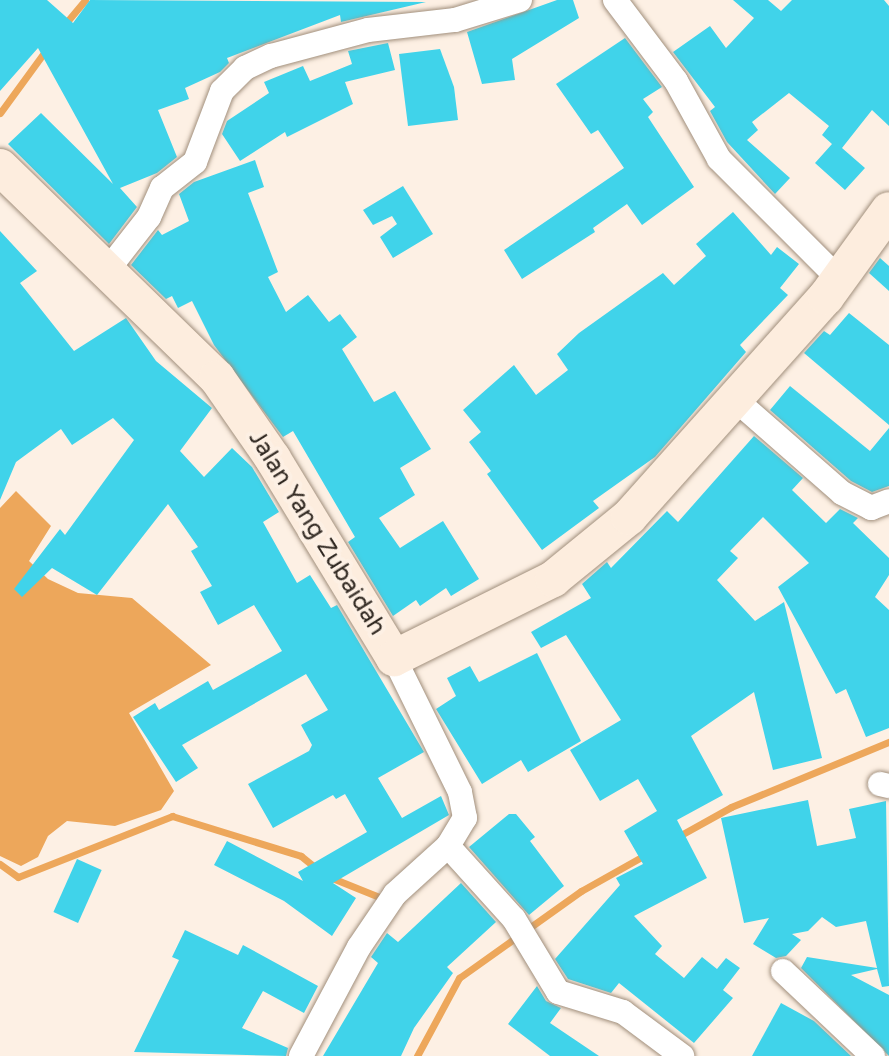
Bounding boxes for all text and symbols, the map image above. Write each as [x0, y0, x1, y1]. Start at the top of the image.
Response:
street label: Jalan Yang Zubaidah [242, 425, 392, 641]

